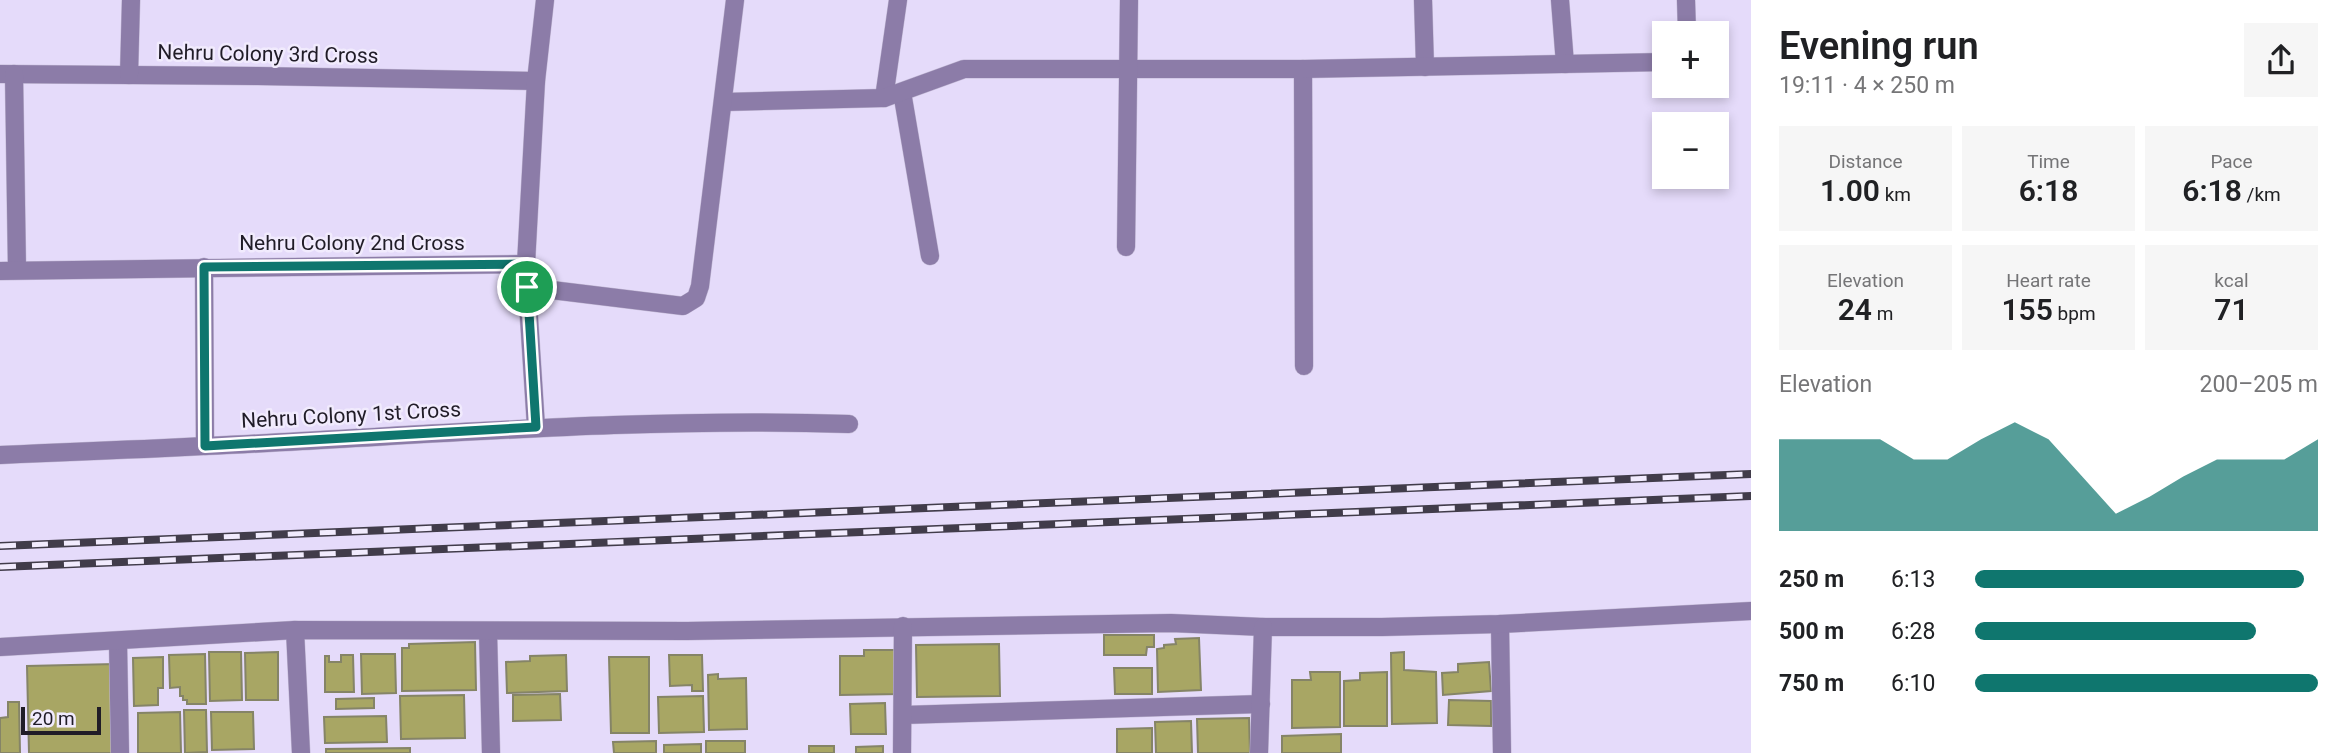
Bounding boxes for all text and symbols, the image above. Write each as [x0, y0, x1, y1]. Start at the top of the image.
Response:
map controls [1652, 21, 1729, 189]
button: + [1652, 21, 1729, 98]
button: share [2244, 23, 2318, 97]
text: Evening run [1779, 24, 1979, 68]
street label: Nehru Colony 3rd Cross [157, 40, 379, 68]
text: 19:11 · 4 × 250 m [1779, 72, 1955, 99]
button: − [1652, 112, 1729, 189]
text: Distance [1829, 150, 1902, 173]
text: Time [2027, 150, 2070, 173]
text: Pace [2210, 150, 2253, 173]
text: 1.00 [1820, 173, 1880, 208]
text: 6:18 [2019, 173, 2078, 208]
text: 6:18 [2182, 173, 2242, 208]
text: km [1880, 183, 1911, 206]
text: /km [2242, 183, 2281, 206]
street label: Nehru Colony 2nd Cross [239, 231, 465, 255]
pin [497, 257, 557, 317]
icon: arrive [508, 268, 546, 306]
text: Elevation [1827, 269, 1904, 292]
text: Heart rate [2006, 269, 2091, 292]
text: kcal [2214, 269, 2249, 292]
text: 24 [1838, 292, 1872, 327]
text: 155 [2001, 292, 2053, 327]
text: 71 [2214, 292, 2249, 327]
text: m [1872, 302, 1893, 325]
text: bpm [2053, 302, 2096, 325]
text: Elevation [1779, 371, 1872, 398]
text: 200–205 m [2199, 371, 2318, 398]
street label: Nehru Colony 1st Cross [241, 397, 461, 433]
text: 250 m [1779, 566, 1844, 593]
text: 6:13 [1891, 566, 1935, 593]
text: 500 m [1779, 618, 1844, 645]
text: 6:28 [1891, 618, 1935, 645]
text: 750 m [1779, 670, 1844, 697]
text: 6:10 [1891, 670, 1935, 697]
scale bar [21, 704, 102, 736]
text: 20 m [32, 707, 75, 730]

